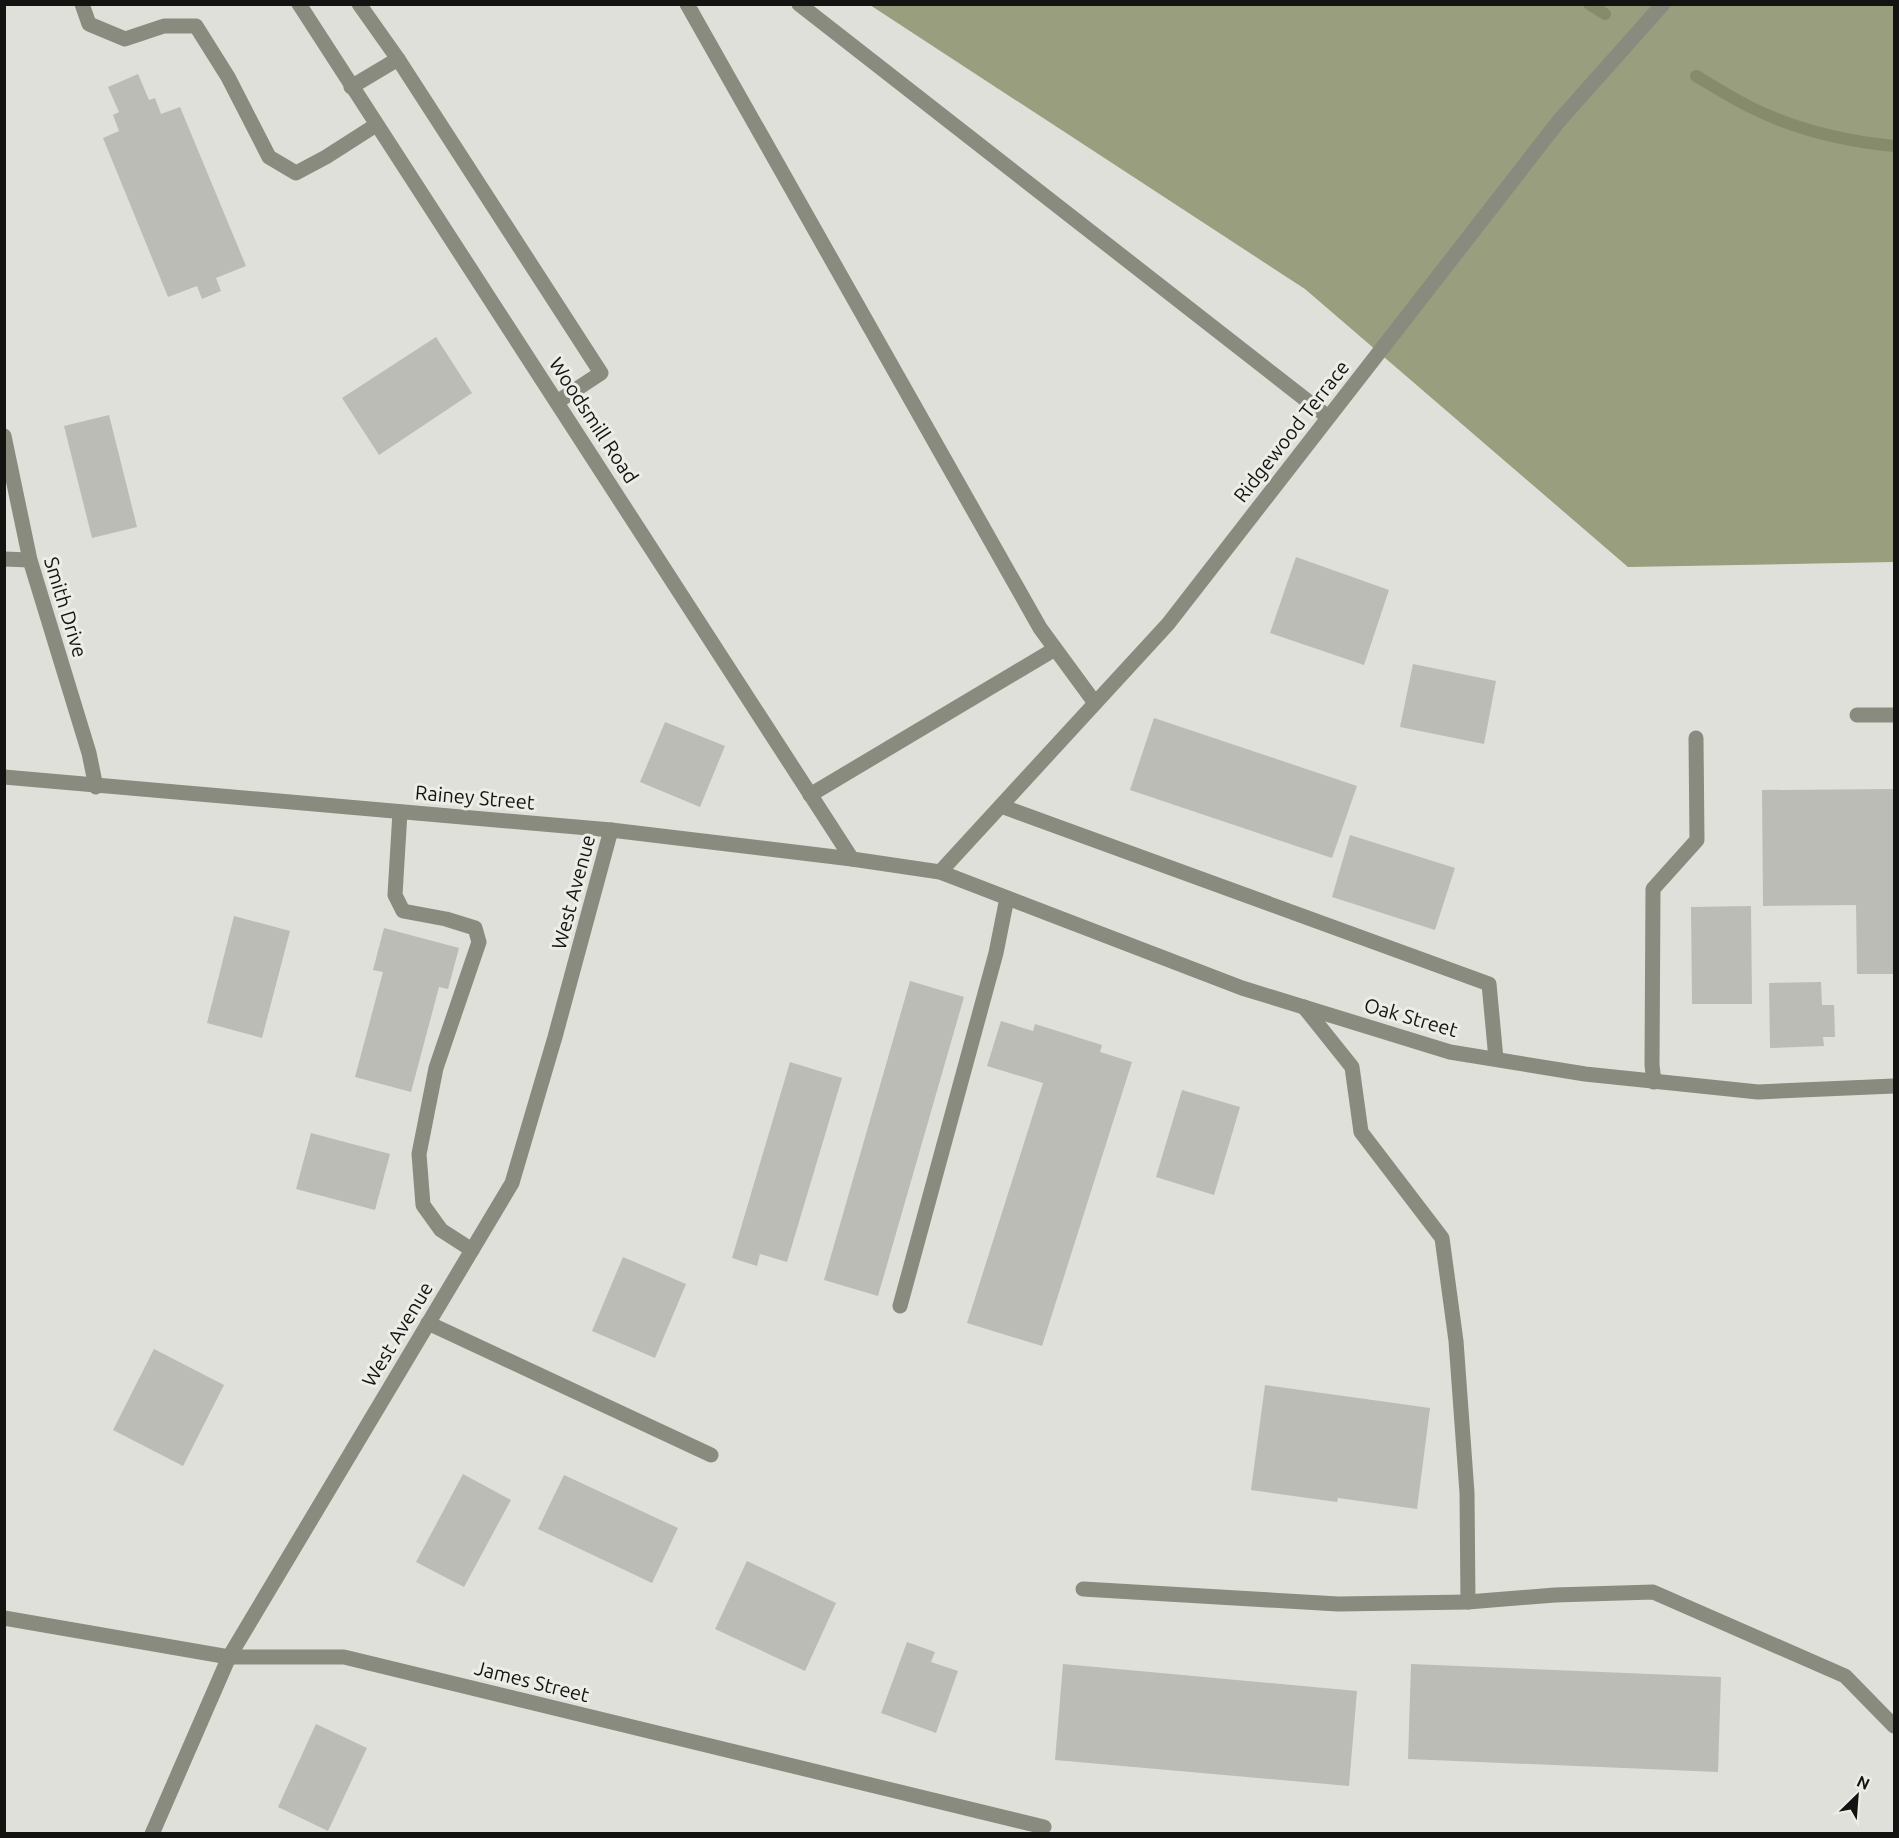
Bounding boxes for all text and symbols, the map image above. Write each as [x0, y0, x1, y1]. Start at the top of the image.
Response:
street label: Woodsmill Road [545, 353, 643, 487]
street label: Ridgewood Terrace [1228, 355, 1354, 507]
street label: Smith Drive [40, 554, 92, 660]
street label: Rainey Street [414, 780, 536, 814]
street label: West Avenue [547, 832, 599, 952]
street label: Oak Street [1362, 993, 1461, 1041]
street label: West Avenue [357, 1278, 437, 1390]
street label: James Street [472, 1656, 592, 1706]
north arrow [1827, 1766, 1887, 1826]
text: N [1854, 1772, 1873, 1793]

